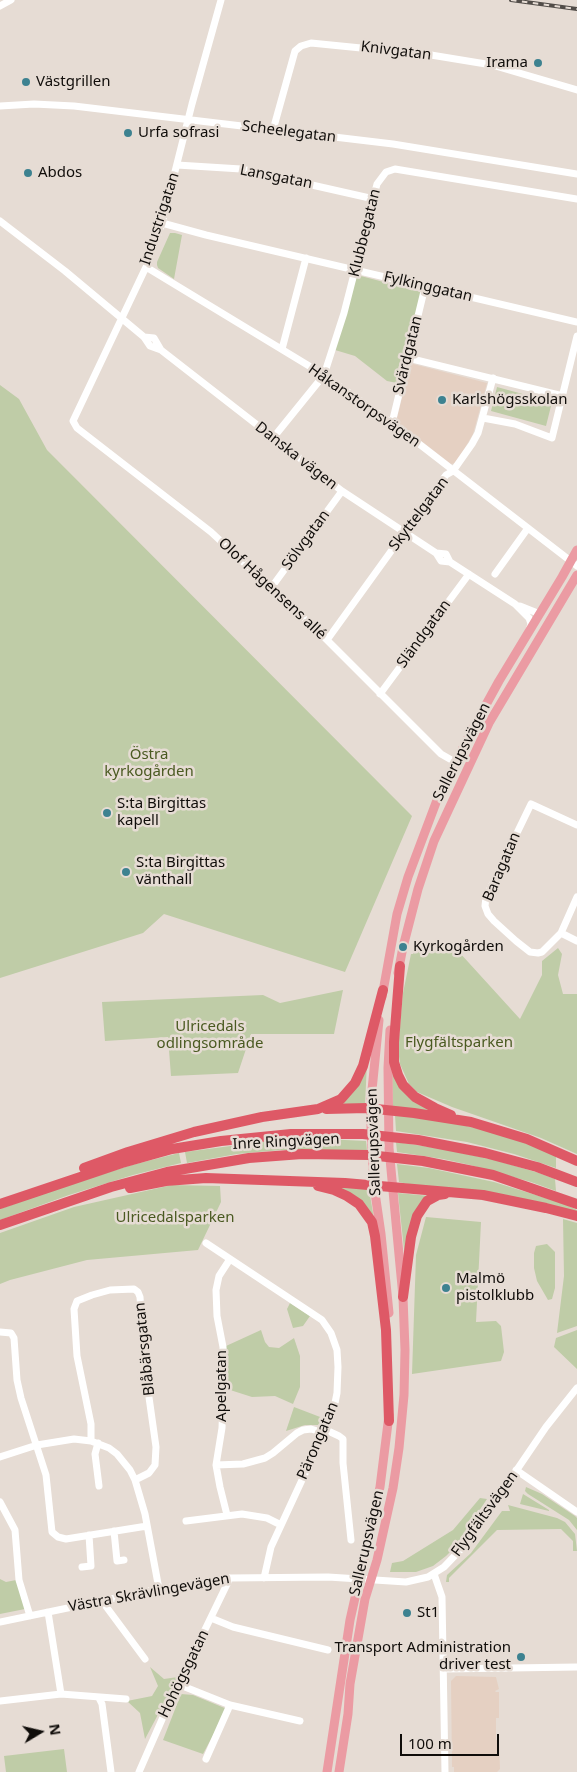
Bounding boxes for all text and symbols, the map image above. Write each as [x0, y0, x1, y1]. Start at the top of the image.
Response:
street label: Knivgatan [360, 38, 432, 64]
place label: Irama [486, 54, 528, 72]
marker: Irama [532, 57, 544, 69]
place label: Västgrillen [36, 73, 110, 91]
marker: Västgrillen [20, 76, 32, 88]
street label: Scheelegatan [241, 117, 337, 147]
place label: Urfa sofrasi [138, 124, 219, 142]
marker: Urfa sofrasi [122, 127, 134, 139]
street label: Lansgatan [238, 161, 314, 193]
place label: Abdos [38, 164, 82, 182]
marker: Abdos [22, 167, 34, 179]
street label: Industrigatan [137, 170, 183, 268]
street label: Klubbegatan [345, 187, 385, 279]
street label: Fylkinggatan [382, 268, 474, 306]
street label: Svärdgatan [390, 314, 426, 396]
street label: Håkanstorpsvägen [305, 361, 423, 451]
place label: Karlshögsskolan [452, 391, 568, 409]
marker: Karlshögsskolan [436, 394, 448, 406]
street label: Danska vägen [251, 418, 341, 494]
street label: Skyttelgatan [385, 474, 453, 554]
street label: Sölvgatan [278, 507, 334, 573]
street label: Olof Hågensens allé [214, 534, 330, 644]
street label: Sländgatan [393, 596, 455, 672]
street label: Sallerupsvägen [430, 700, 494, 804]
park label: Östra kyrkogården [104, 746, 194, 781]
place label: S:ta Birgittas kapell [117, 795, 206, 830]
marker: S:ta Birgittas kapell [101, 807, 113, 819]
street label: Baragatan [479, 830, 525, 904]
place label: S:ta Birgittas vänthall [136, 854, 225, 889]
marker: S:ta Birgittas vänthall [120, 866, 132, 878]
place label: Kyrkogården [413, 938, 504, 956]
marker: Kyrkogården [397, 941, 409, 953]
park label: Ulricedals odlingsområde [157, 1018, 263, 1053]
park label: Flygfältsparken [405, 1034, 513, 1052]
street label: Sallerupsvägen [363, 1088, 385, 1196]
street label: Inre Ringvägen [232, 1130, 340, 1154]
park label: Ulricedalsparken [116, 1209, 234, 1227]
place label: Malmö pistolklubb [456, 1270, 534, 1305]
marker: Malmö pistolklubb [440, 1282, 452, 1294]
street label: Blåbärsgatan [131, 1301, 159, 1397]
street label: Apelgatan [213, 1350, 231, 1422]
street label: Pärongatan [294, 1400, 342, 1482]
street label: Flygfältsvägen [448, 1468, 522, 1560]
street label: Sallerupsvägen [346, 1488, 388, 1598]
street label: Västra Skrävlingevägen [67, 1570, 231, 1616]
place label: St1 [417, 1604, 439, 1622]
marker: St1 [401, 1607, 413, 1619]
street label: Hohögsgatan [155, 1627, 213, 1721]
place label: Transport Administration driver test [334, 1639, 511, 1674]
marker: Transport Administration driver test [515, 1651, 527, 1663]
north arrow [15, 1707, 65, 1757]
text: N [45, 1722, 66, 1737]
scale bar [402, 1724, 501, 1756]
text: 100 m [408, 1733, 452, 1753]

